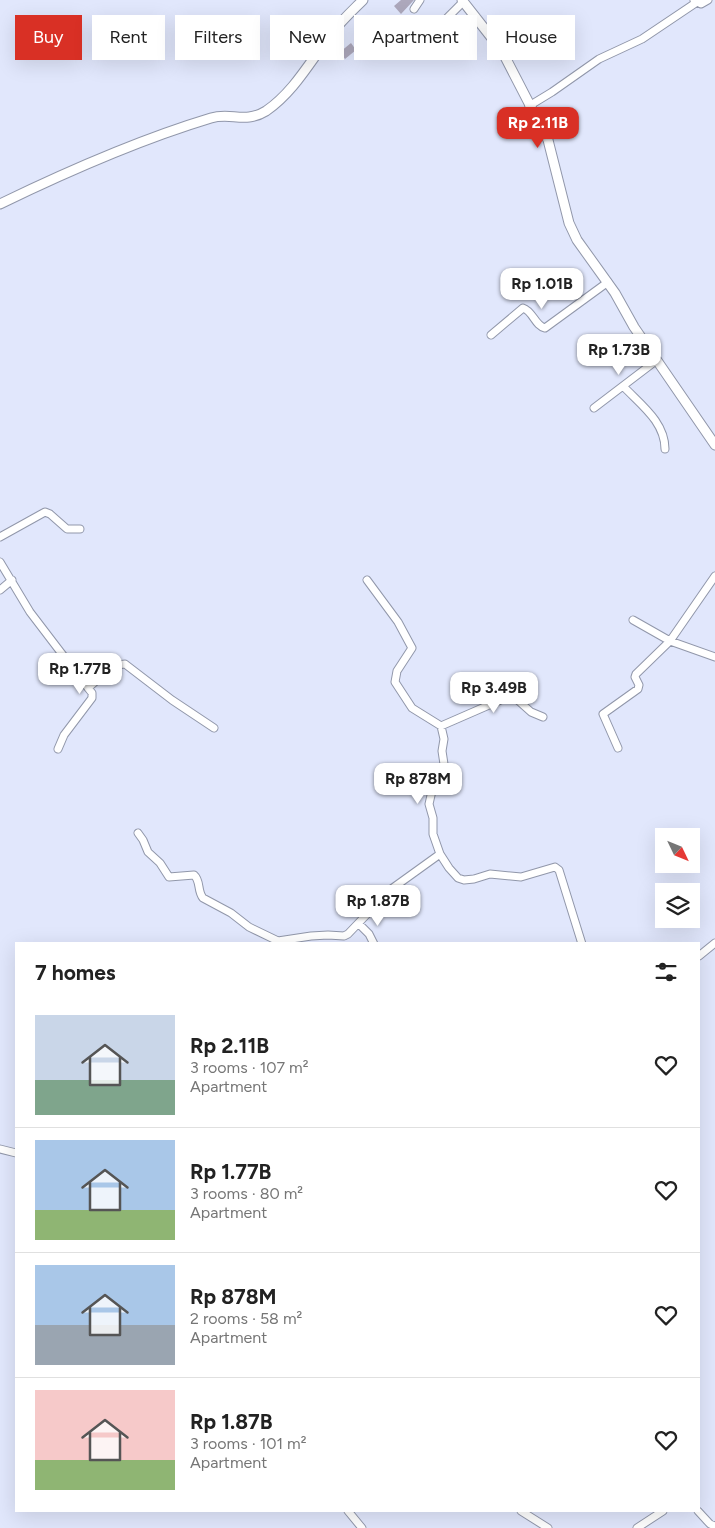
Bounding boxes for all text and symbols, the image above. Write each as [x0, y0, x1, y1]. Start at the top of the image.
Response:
chip: Buy [15, 15, 82, 60]
chip: Rent [92, 15, 165, 60]
chip: Filters [175, 15, 260, 60]
chip: New [270, 15, 344, 60]
chip: Apartment [354, 15, 477, 60]
chip: House [487, 15, 575, 60]
pin: Rp 2.11B [486, 106, 590, 149]
text: Rp 2.11B [508, 113, 568, 132]
pin: Rp 1.01B [490, 268, 594, 310]
text: Rp 1.01B [511, 274, 573, 293]
pin: Rp 1.73B [567, 334, 671, 376]
text: Rp 1.73B [588, 340, 650, 359]
pin: Rp 1.77B [28, 652, 132, 695]
text: Rp 1.77B [49, 659, 111, 678]
pin: Rp 3.49B [442, 672, 546, 714]
text: Rp 3.49B [461, 678, 527, 697]
pin: Rp 878M [372, 762, 464, 805]
text: Rp 878M [385, 769, 451, 788]
north arrow [655, 828, 700, 872]
map controls [655, 828, 700, 928]
button: layers [655, 883, 700, 928]
pin: Rp 1.87B [326, 884, 430, 927]
text: Rp 1.87B [347, 891, 409, 910]
icon: filters [652, 958, 680, 986]
text: 7 homes [35, 960, 116, 985]
text: Rp 2.11B [190, 1033, 269, 1058]
icon: home [75, 1035, 135, 1095]
icon: heart [652, 1051, 680, 1079]
text: 3 rooms · 107 m² [190, 1058, 308, 1077]
text: Apartment [190, 1077, 267, 1096]
text: Rp 1.77B [190, 1159, 271, 1184]
icon: home [75, 1160, 135, 1220]
icon: heart [652, 1176, 680, 1204]
text: 3 rooms · 80 m² [190, 1184, 303, 1203]
text: Apartment [190, 1203, 267, 1222]
text: Rp 878M [190, 1284, 277, 1309]
icon: home [75, 1285, 135, 1345]
icon: heart [652, 1301, 680, 1329]
text: 2 rooms · 58 m² [190, 1309, 302, 1328]
text: Apartment [190, 1328, 267, 1347]
text: Rp 1.87B [190, 1409, 273, 1434]
icon: home [75, 1410, 135, 1470]
icon: heart [652, 1426, 680, 1454]
text: 3 rooms · 101 m² [190, 1434, 306, 1453]
text: Apartment [190, 1453, 267, 1472]

